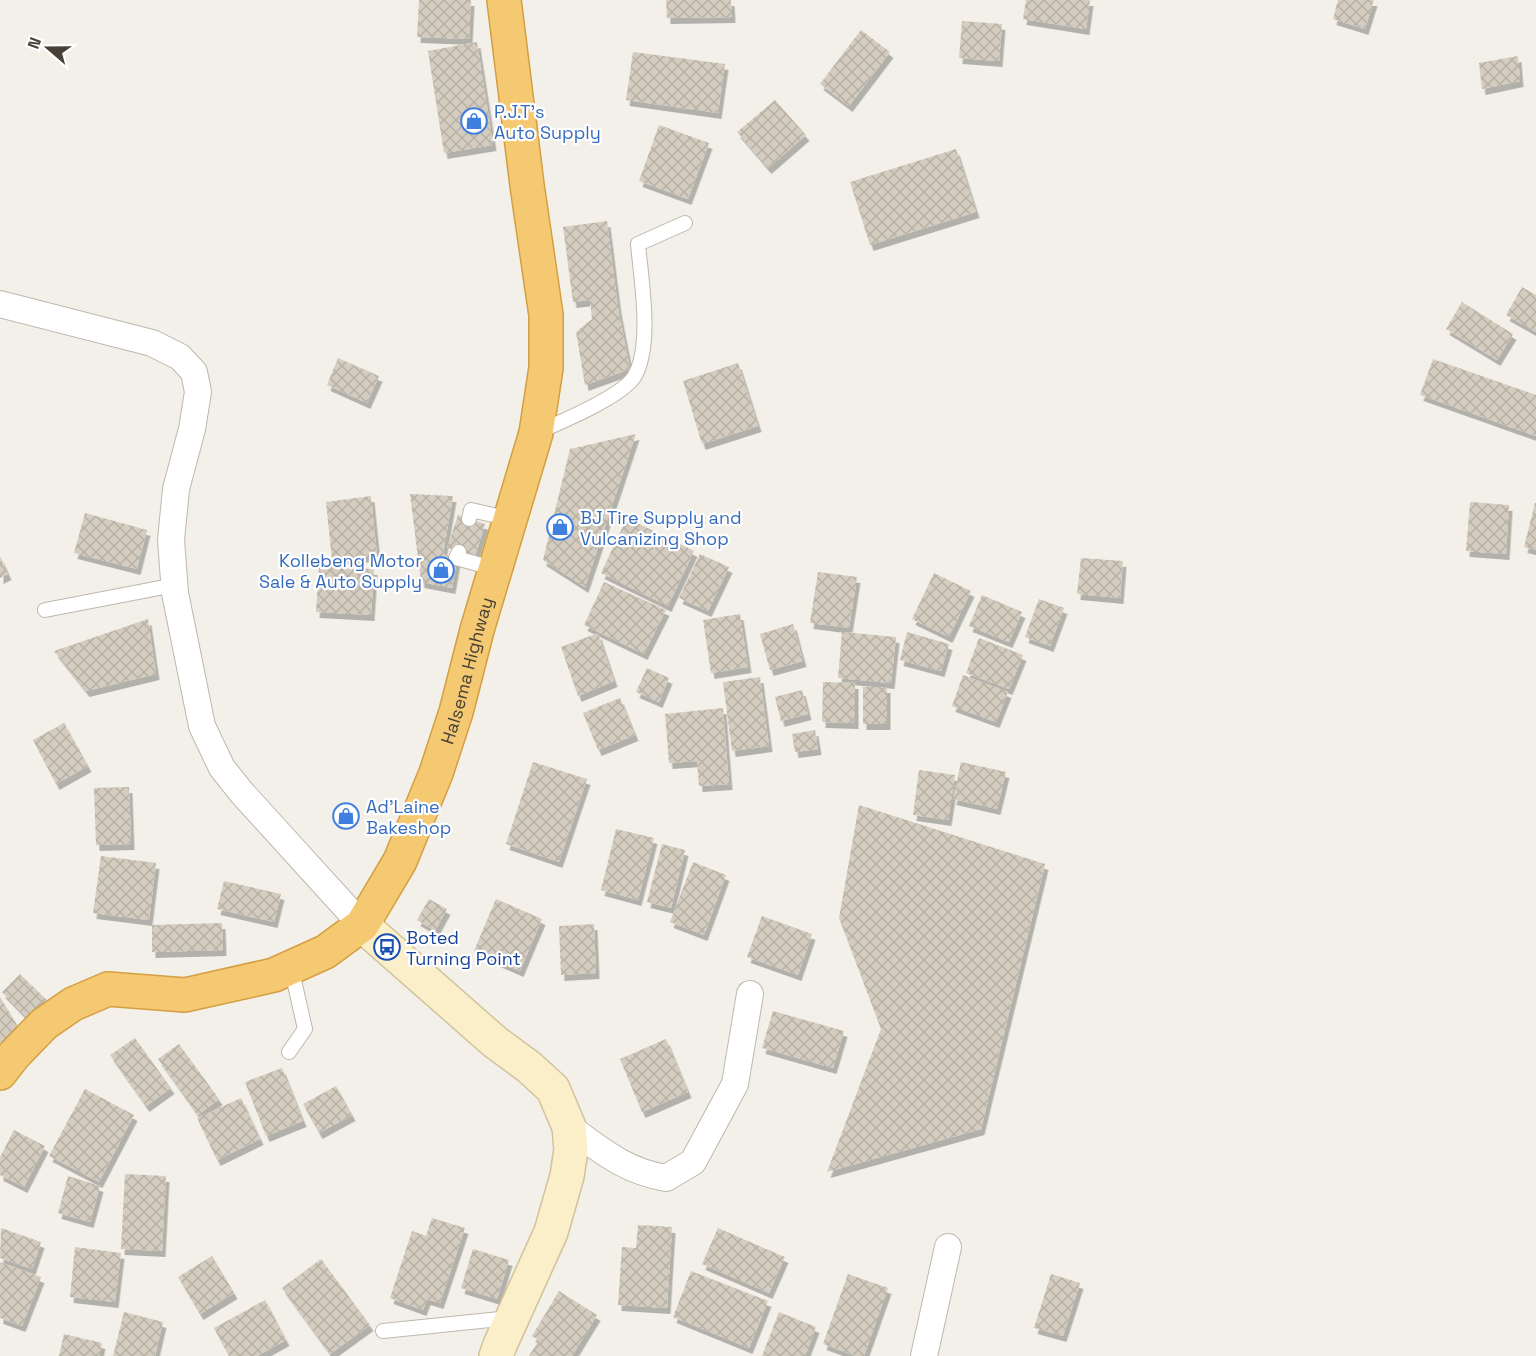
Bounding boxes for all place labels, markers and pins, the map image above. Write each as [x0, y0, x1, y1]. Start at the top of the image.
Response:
place label: P.J.T's Auto Supply [494, 100, 601, 144]
shop icon: P.J.T's Auto Supply [459, 106, 489, 136]
place label: BJ Tire Supply and Vulcanizing Shop [580, 506, 742, 550]
shop icon: BJ Tire Supply and Vulcanizing Shop [545, 512, 575, 542]
place label: Kollebeng Motor Sale & Auto Supply [259, 549, 422, 593]
shop icon: Kollebeng Motor Sale & Auto Supply [426, 555, 456, 585]
place label: Ad'Laine Bakeshop [366, 795, 451, 839]
shop icon: Ad'Laine Bakeshop [331, 801, 361, 831]
place label: Boted Turning Point [406, 926, 521, 970]
bus stop icon: Boted Turning Point [372, 932, 402, 962]

